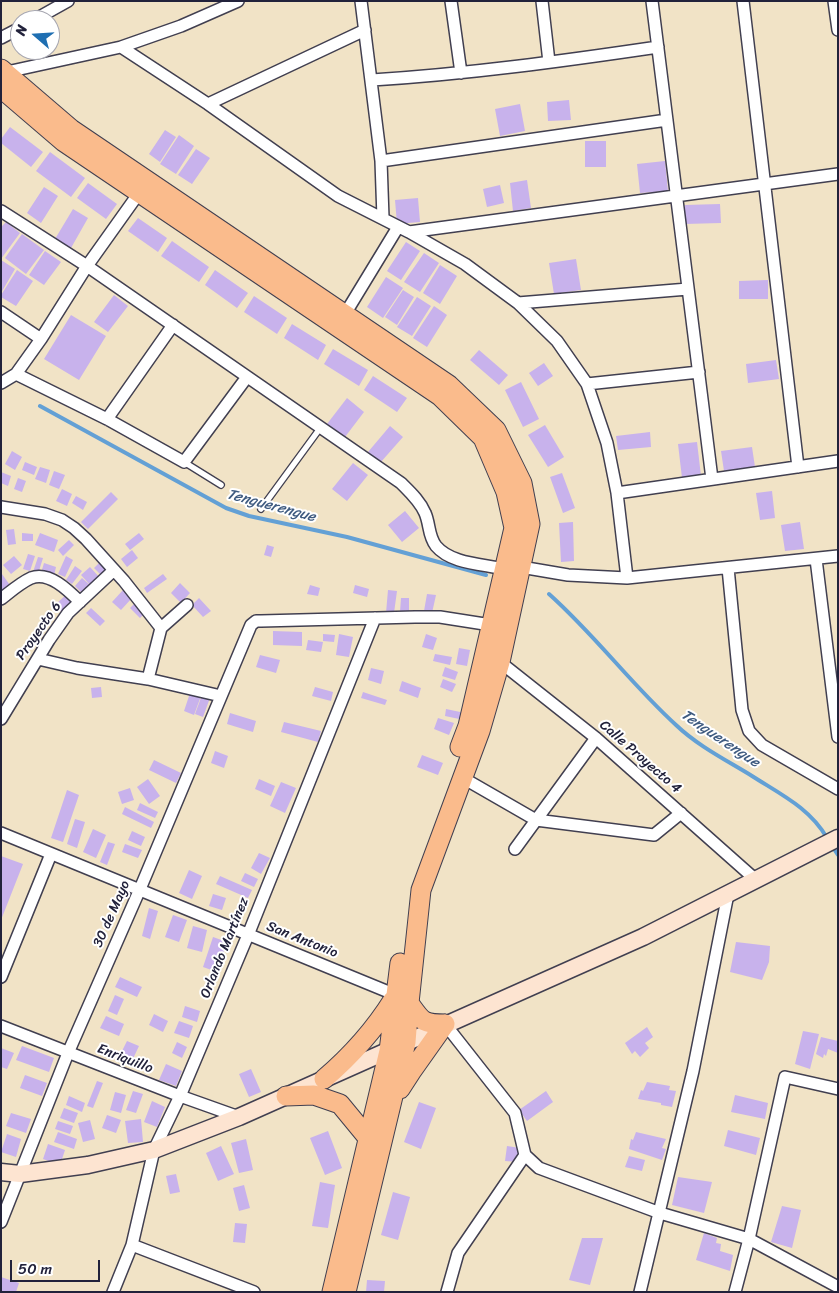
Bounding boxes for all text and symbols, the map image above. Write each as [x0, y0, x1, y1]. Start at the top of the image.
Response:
north arrow [10, 10, 60, 60]
text: N [8, 22, 35, 39]
water label: Tenguerengue [225, 486, 317, 526]
street label: Proyecto 6 [13, 599, 65, 663]
water label: Tenguerengue [677, 706, 763, 772]
street label: Calle Proyecto 4 [596, 717, 684, 797]
street label: 30 de Mayo [90, 878, 134, 950]
street label: Orlando Martínez [197, 895, 253, 1001]
street label: San Antonio [264, 918, 340, 962]
street label: Enriquillo [95, 1041, 155, 1077]
scale bar [12, 1250, 102, 1282]
text: 50 m [18, 1256, 52, 1282]

